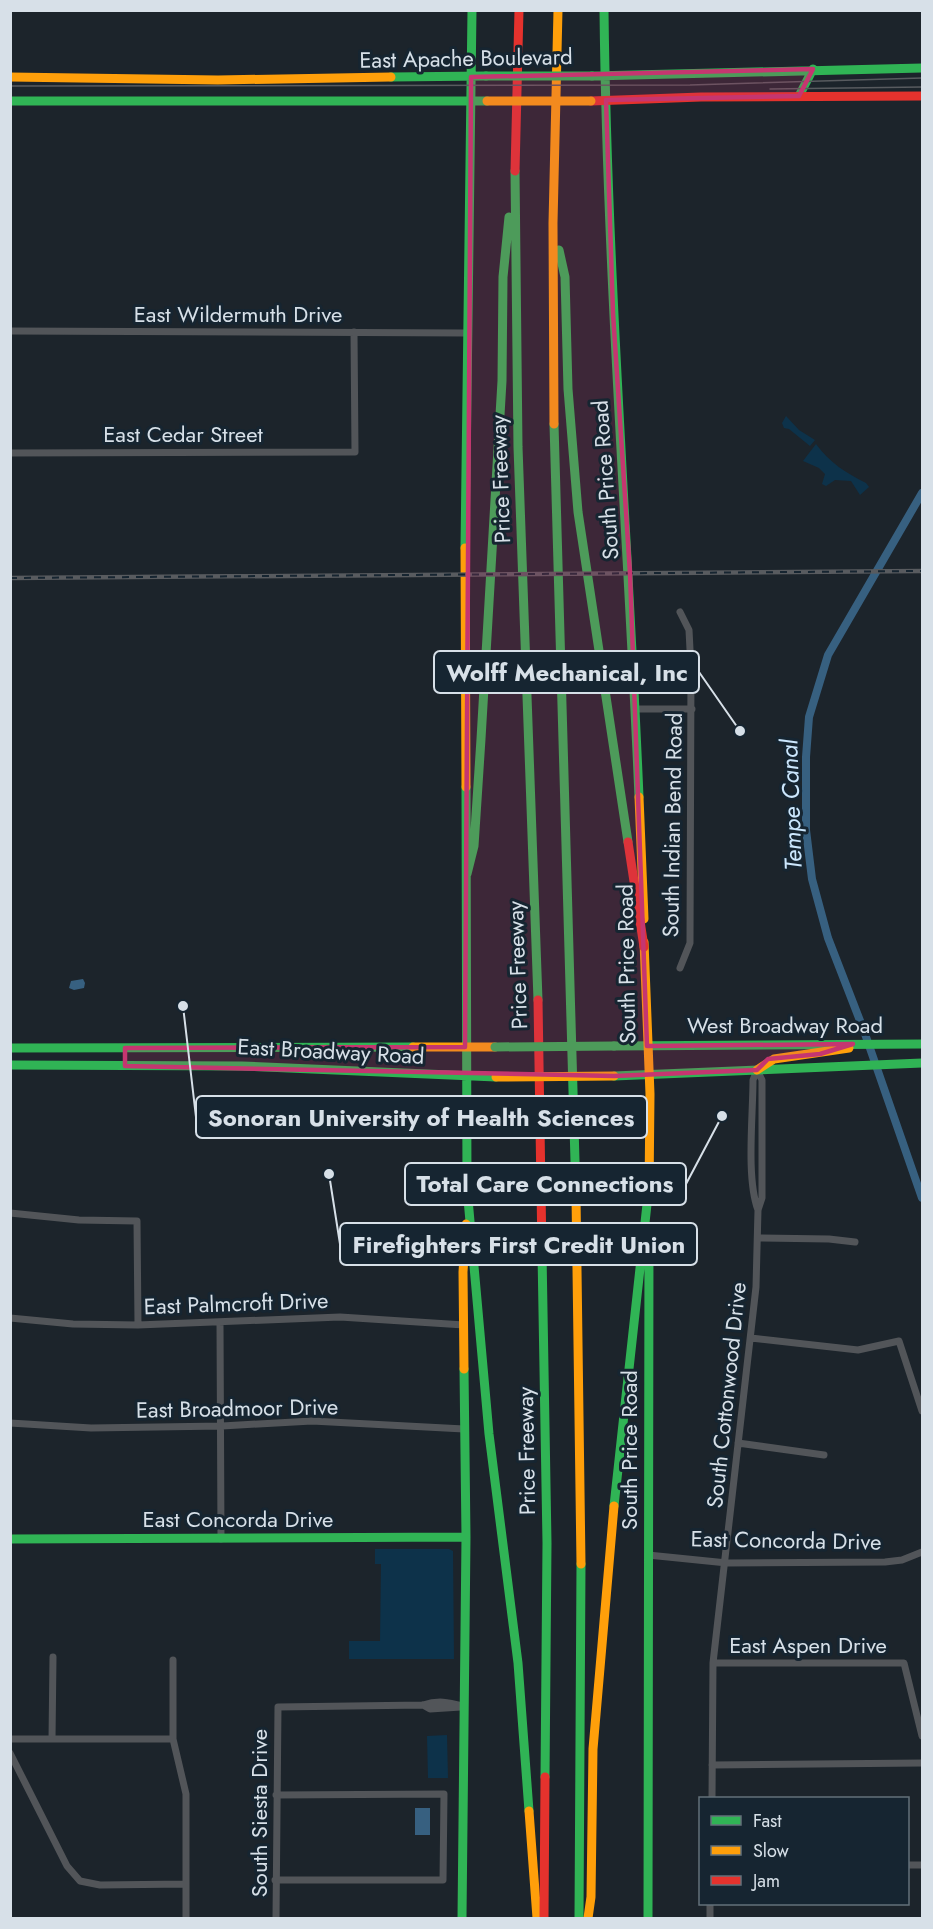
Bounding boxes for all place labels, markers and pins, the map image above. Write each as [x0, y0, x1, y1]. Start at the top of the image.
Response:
callout: Wolff Mechanical, Inc [434, 651, 699, 693]
callout: Sonoran University of Health Sciences [196, 1096, 647, 1138]
callout: Total Care Connections [405, 1163, 686, 1205]
callout: Firefighters First Credit Union [340, 1223, 697, 1265]

